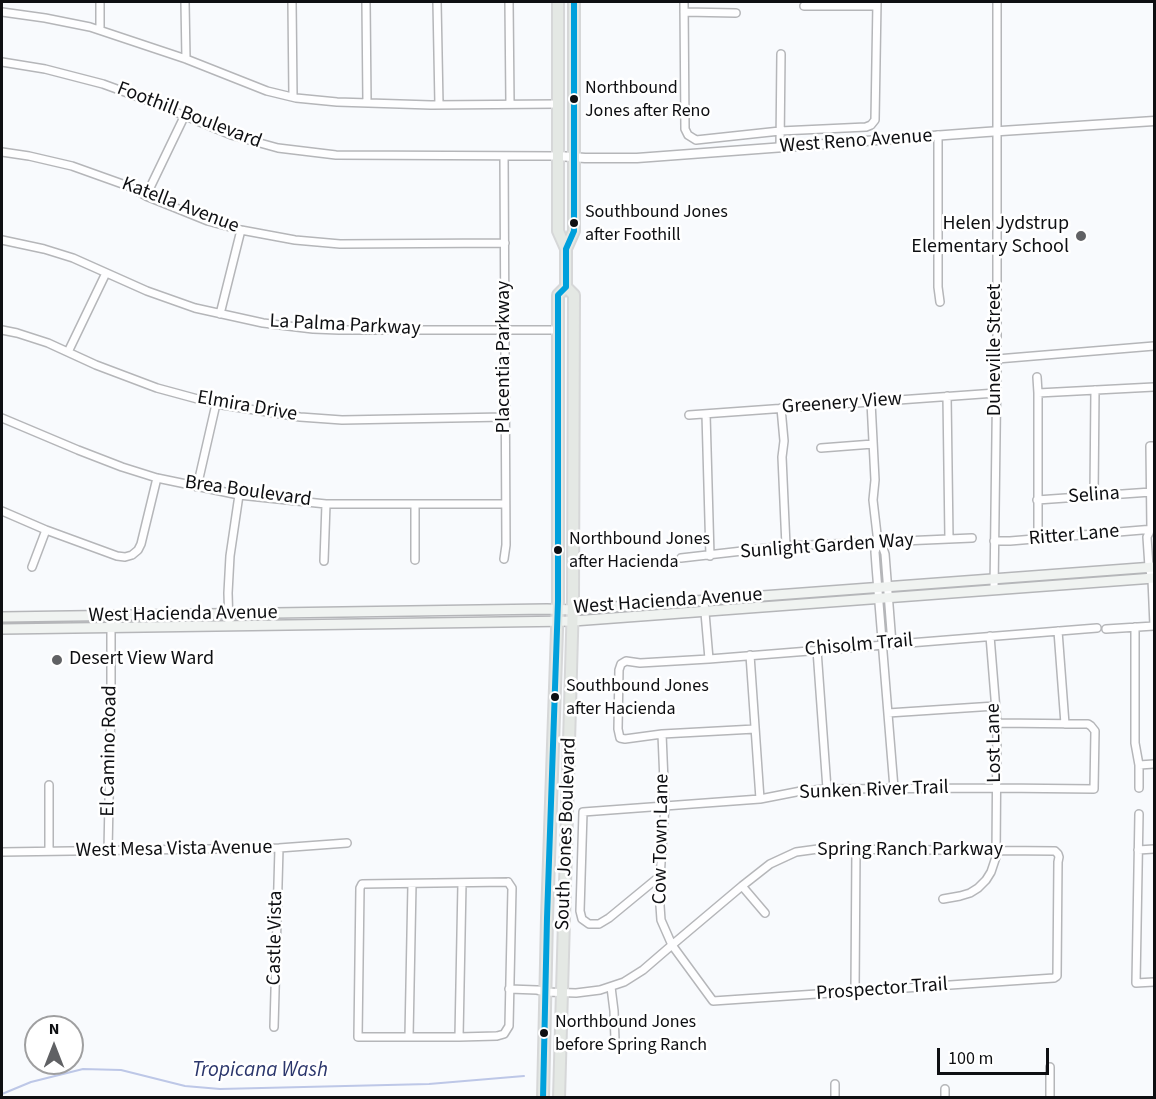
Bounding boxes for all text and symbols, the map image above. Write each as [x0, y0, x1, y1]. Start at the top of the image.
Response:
street label: Foothill Boulevard [113, 77, 265, 155]
place label: Northbound Jones after Reno [585, 78, 710, 121]
marker: Northbound Jones after Reno [568, 93, 580, 105]
street label: West Reno Avenue [779, 125, 933, 159]
street label: Katella Avenue [118, 173, 242, 239]
place label: Southbound Jones after Foothill [585, 202, 728, 244]
place label: Helen Jydstrup Elementary School [911, 213, 1069, 260]
marker: Southbound Jones after Foothill [568, 217, 580, 229]
marker: Helen Jydstrup Elementary School [1074, 229, 1088, 243]
street label: Placentia Parkway [493, 281, 517, 433]
street label: Duneville Street [984, 284, 1008, 416]
street label: La Palma Parkway [269, 310, 421, 342]
street label: Elmira Drive [195, 386, 299, 428]
street label: Greenery View [781, 388, 903, 420]
street label: Brea Boulevard [183, 471, 313, 513]
street label: Selina [1067, 482, 1121, 510]
street label: Ritter Lane [1028, 520, 1120, 552]
place label: Northbound Jones after Hacienda [569, 529, 710, 572]
street label: Sunlight Garden Way [739, 529, 915, 565]
marker: Northbound Jones after Hacienda [552, 544, 564, 556]
street label: West Hacienda Avenue [573, 583, 763, 621]
street label: West Hacienda Avenue [88, 601, 278, 629]
street label: Chisolm Trail [804, 629, 914, 663]
place label: Desert View Ward [69, 648, 214, 672]
marker: Desert View Ward [50, 653, 64, 667]
place label: Southbound Jones after Hacienda [566, 676, 709, 718]
street label: El Camino Road [97, 685, 123, 817]
marker: Southbound Jones after Hacienda [549, 691, 561, 703]
street label: Lost Lane [982, 703, 1008, 783]
street label: South Jones Boulevard [552, 737, 582, 931]
street label: Cow Town Lane [649, 773, 675, 905]
street label: Sunken River Trail [799, 776, 949, 806]
street label: West Mesa Vista Avenue [76, 836, 272, 864]
street label: Spring Ranch Parkway [817, 839, 1003, 863]
street label: Castle Vista [263, 890, 289, 986]
street label: Prospector Trail [815, 973, 949, 1007]
place label: Northbound Jones before Spring Ranch [555, 1012, 707, 1054]
north arrow [24, 1015, 84, 1075]
text: N [49, 1018, 59, 1040]
marker: Northbound Jones before Spring Ranch [538, 1027, 550, 1039]
scale bar [940, 1036, 1052, 1074]
text: 100 m [948, 1046, 993, 1071]
water label: Tropicana Wash [192, 1058, 328, 1084]

